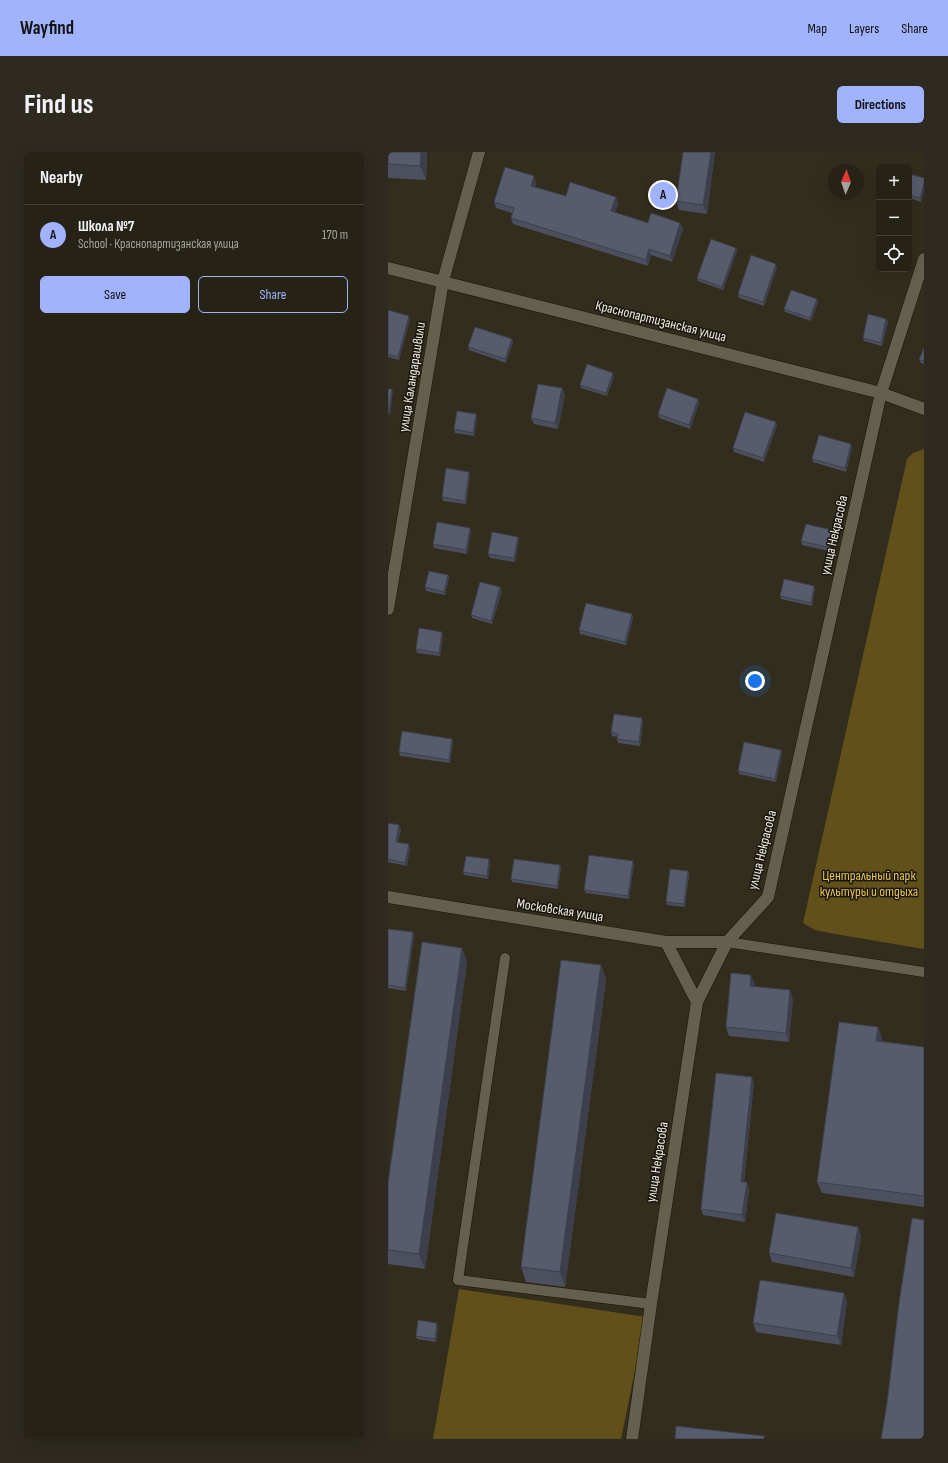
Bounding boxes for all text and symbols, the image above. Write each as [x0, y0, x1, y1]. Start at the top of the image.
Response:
text: Wayfind [20, 17, 74, 40]
text: Map [807, 20, 827, 37]
text: Layers [849, 20, 879, 37]
text: Share [901, 20, 928, 37]
button: Directions [837, 86, 924, 123]
text: Find us [24, 88, 93, 121]
north arrow [828, 164, 864, 200]
map controls [876, 164, 912, 272]
button: + [876, 164, 912, 200]
text: Nearby [40, 168, 83, 188]
pin: A [650, 180, 676, 210]
button: − [876, 200, 912, 236]
text: Школа №7 [78, 217, 134, 236]
text: A [50, 227, 56, 243]
text: 170 m [322, 227, 348, 243]
text: School · Краснопартизанская улица [78, 236, 239, 252]
button: locate [876, 236, 912, 272]
button: Save [40, 276, 190, 313]
button: Share [198, 276, 348, 313]
street label: Краснопартизанская улица [594, 297, 728, 345]
street label: улица Каландарашвили [395, 321, 429, 433]
street label: улица Некрасова [817, 493, 851, 577]
your location [745, 671, 765, 691]
street label: улица Некрасова [744, 808, 780, 892]
park label: Центральный парк культуры и отдыха [820, 867, 918, 900]
street label: Московская улица [515, 895, 605, 925]
street label: улица Некрасова [642, 1121, 672, 1203]

